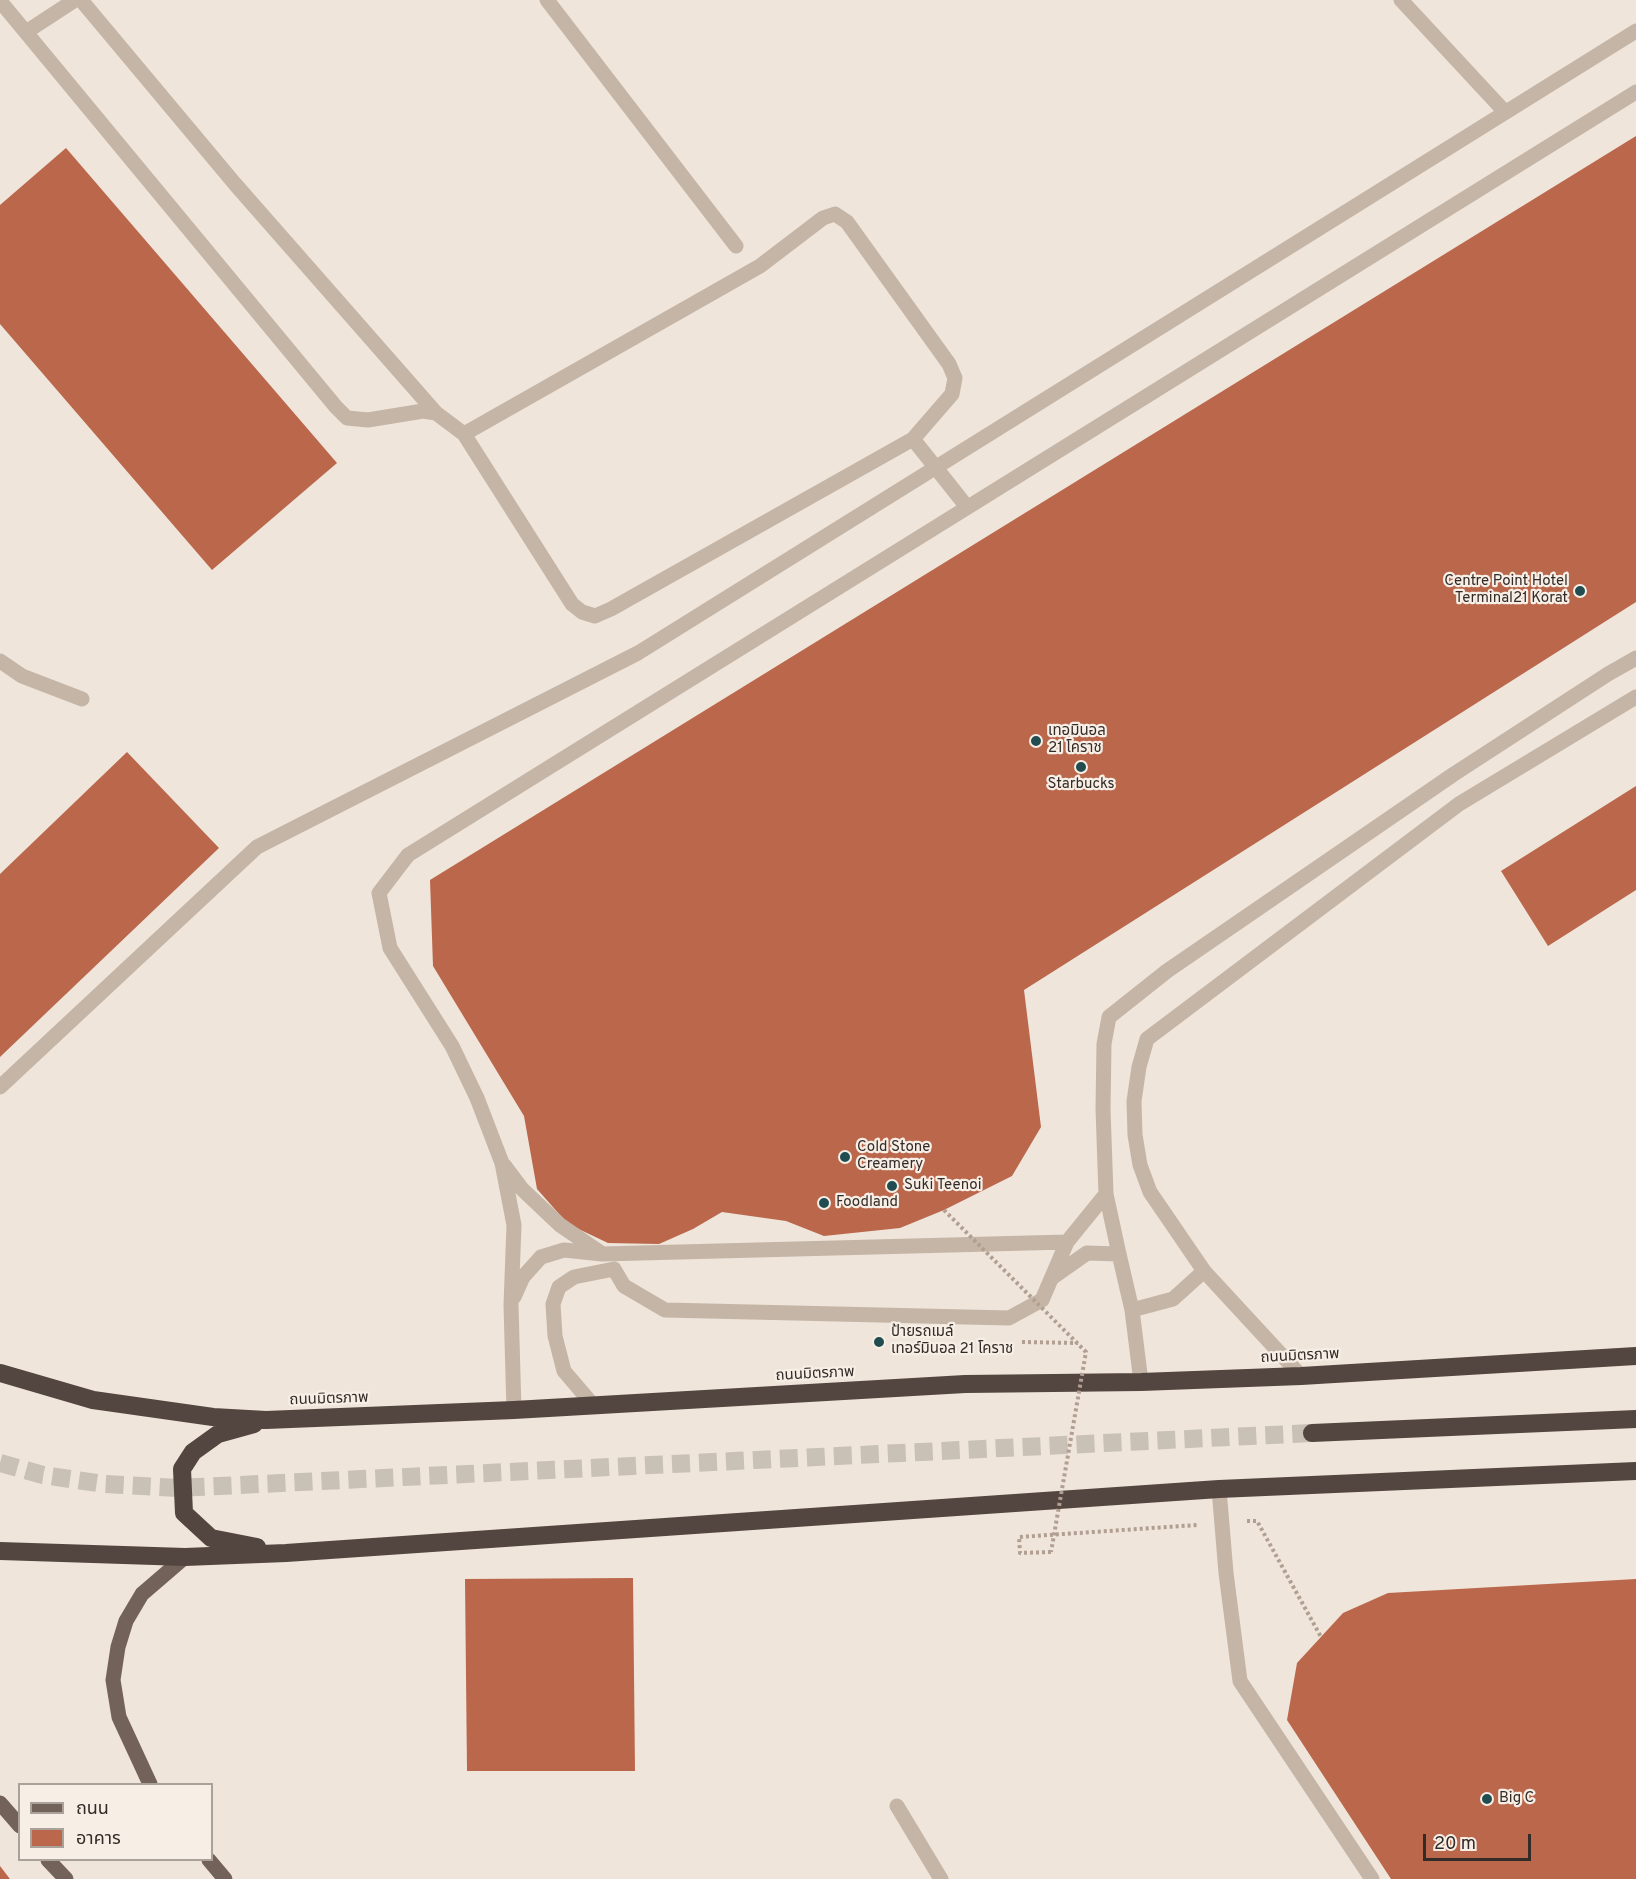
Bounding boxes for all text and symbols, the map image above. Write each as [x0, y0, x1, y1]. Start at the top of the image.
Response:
place label: Centre Point Hotel Terminal21 Korat [1444, 573, 1568, 608]
marker: Centre Point Hotel Terminal21 Korat [1573, 584, 1587, 598]
place label: เทอมินอล 21 โคราช [1048, 723, 1106, 758]
marker: เทอมินอล 21 โคราช [1029, 734, 1043, 748]
marker: Starbucks [1074, 760, 1088, 774]
place label: Starbucks [1047, 776, 1115, 794]
place label: Cold Stone Creamery [857, 1139, 930, 1174]
marker: Cold Stone Creamery [838, 1150, 852, 1164]
place label: Suki Teenoi [904, 1177, 982, 1195]
marker: Suki Teenoi [885, 1179, 899, 1193]
place label: Foodland [836, 1194, 898, 1212]
marker: Foodland [817, 1196, 831, 1210]
place label: ป้ายรถเมล์ เทอร์มินอล 21 โคราช [891, 1324, 1013, 1359]
marker: ป้ายรถเมล์ เทอร์มินอล 21 โคราช [872, 1335, 886, 1349]
street label: ถนนมิตรภาพ [1260, 1346, 1340, 1368]
street label: ถนนมิตรภาพ [775, 1364, 855, 1386]
street label: ถนนมิตรภาพ [289, 1390, 369, 1410]
legend [18, 1783, 213, 1861]
place label: Big C [1499, 1790, 1534, 1808]
marker: Big C [1480, 1792, 1494, 1806]
text: ถนน [76, 1798, 109, 1821]
scale bar [1426, 1822, 1534, 1860]
text: อาคาร [76, 1828, 121, 1851]
text: 20 m [1434, 1833, 1476, 1856]

